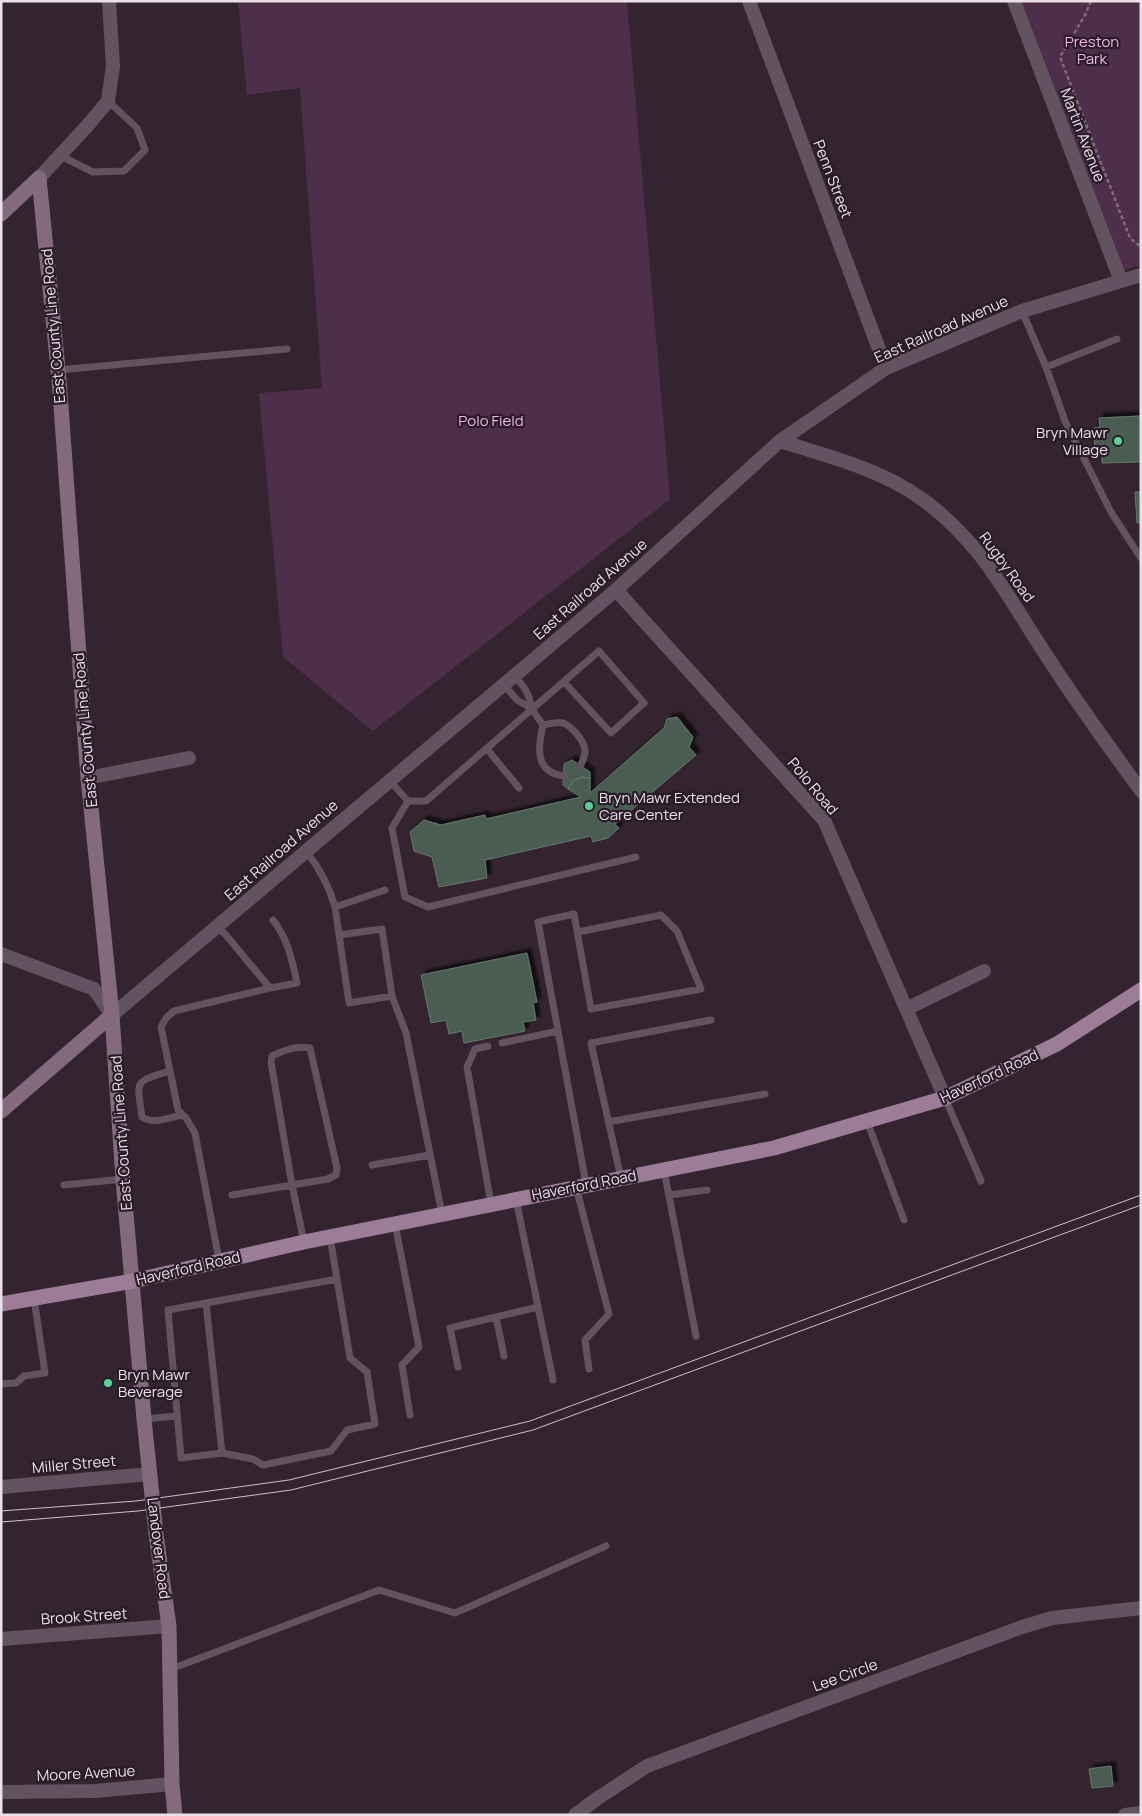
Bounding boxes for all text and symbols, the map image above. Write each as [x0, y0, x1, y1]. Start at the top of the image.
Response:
park label: Preston Park [1065, 31, 1119, 69]
street label: Martin Avenue [1055, 85, 1111, 185]
street label: Penn Street [808, 137, 858, 221]
street label: East County Line Road [36, 248, 70, 404]
street label: East Railroad Avenue [871, 290, 1011, 368]
park label: Polo Field [458, 410, 524, 431]
place label: Bryn Mawr Village [1036, 422, 1109, 460]
marker: Bryn Mawr Village [1112, 435, 1124, 447]
street label: Rugby Road [974, 528, 1040, 606]
street label: East Railroad Avenue [529, 534, 652, 644]
street label: East County Line Road [68, 652, 102, 808]
street label: Polo Road [783, 753, 843, 819]
place label: Bryn Mawr Extended Care Center [599, 787, 740, 825]
street label: East Railroad Avenue [220, 795, 343, 905]
marker: Bryn Mawr Extended Care Center [583, 800, 595, 812]
street label: Haverford Road [936, 1044, 1042, 1108]
street label: East County Line Road [105, 1055, 137, 1211]
street label: Haverford Road [530, 1165, 638, 1205]
street label: Haverford Road [134, 1246, 242, 1290]
place label: Bryn Mawr Beverage [118, 1364, 190, 1402]
marker: Bryn Mawr Beverage [102, 1377, 114, 1389]
street label: Miller Street [31, 1450, 117, 1478]
street label: Landover Road [142, 1496, 176, 1600]
street label: Brook Street [40, 1603, 128, 1629]
street label: Lee Circle [809, 1653, 881, 1697]
street label: Moore Avenue [36, 1760, 136, 1786]

